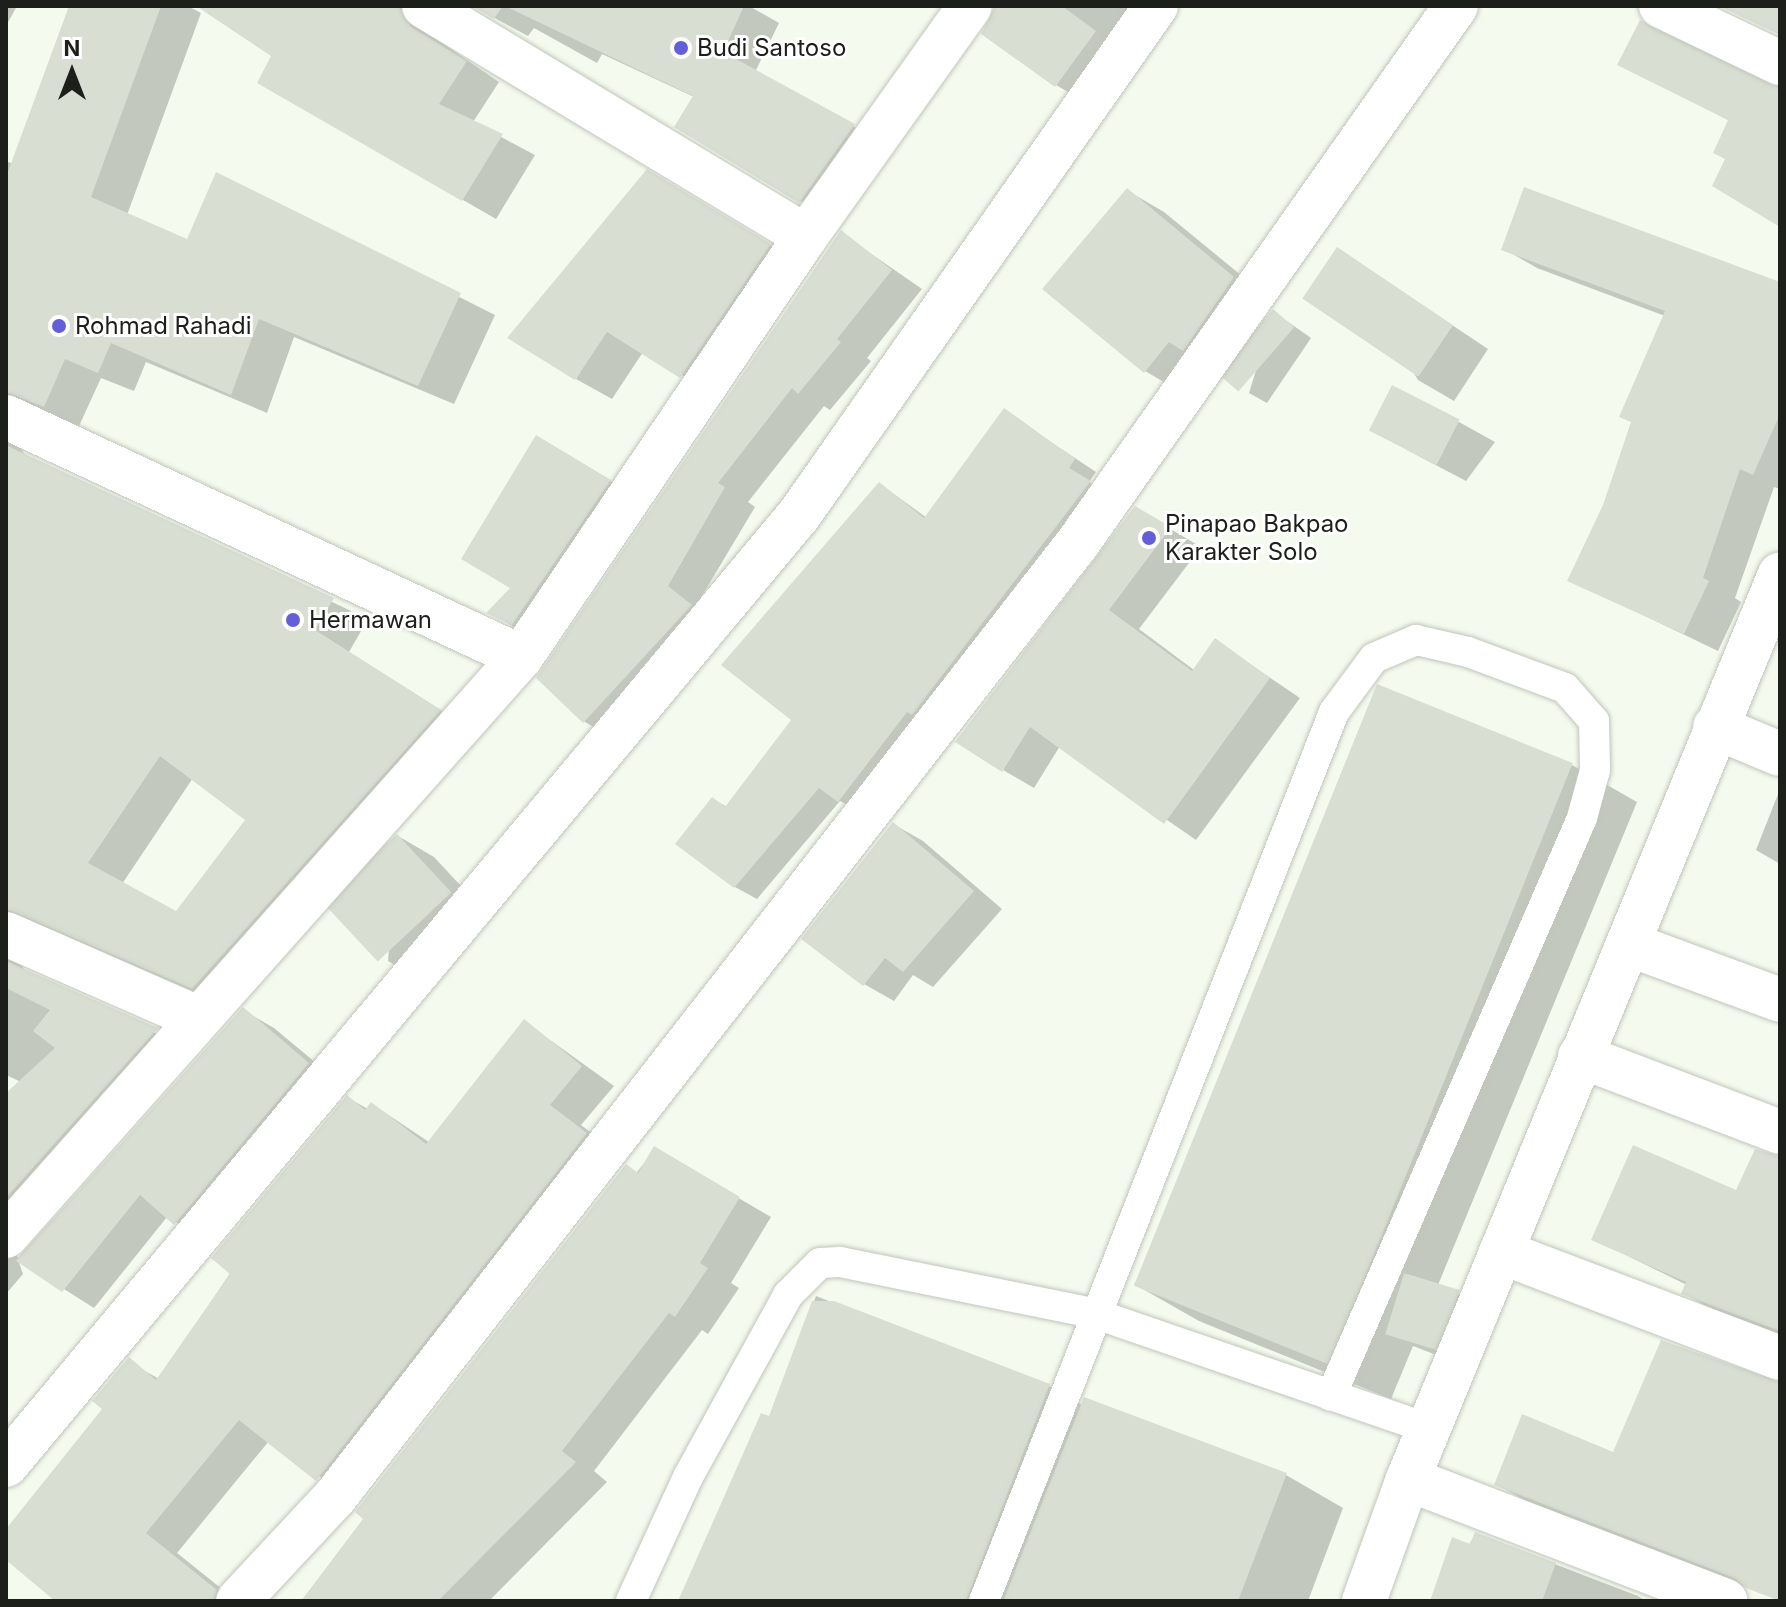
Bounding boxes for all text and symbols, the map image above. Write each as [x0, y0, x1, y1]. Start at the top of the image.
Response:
north arrow [32, 32, 112, 112]
place label: Budi Santoso [697, 34, 846, 62]
text: N [64, 35, 80, 61]
marker: Budi Santoso [672, 39, 690, 57]
place label: Rohmad Rahadi [75, 312, 252, 340]
marker: Rohmad Rahadi [50, 317, 68, 335]
place label: Pinapao Bakpao Karakter Solo [1165, 510, 1348, 566]
marker: Pinapao Bakpao Karakter Solo [1140, 529, 1158, 547]
place label: Hermawan [309, 606, 432, 634]
marker: Hermawan [284, 611, 302, 629]

